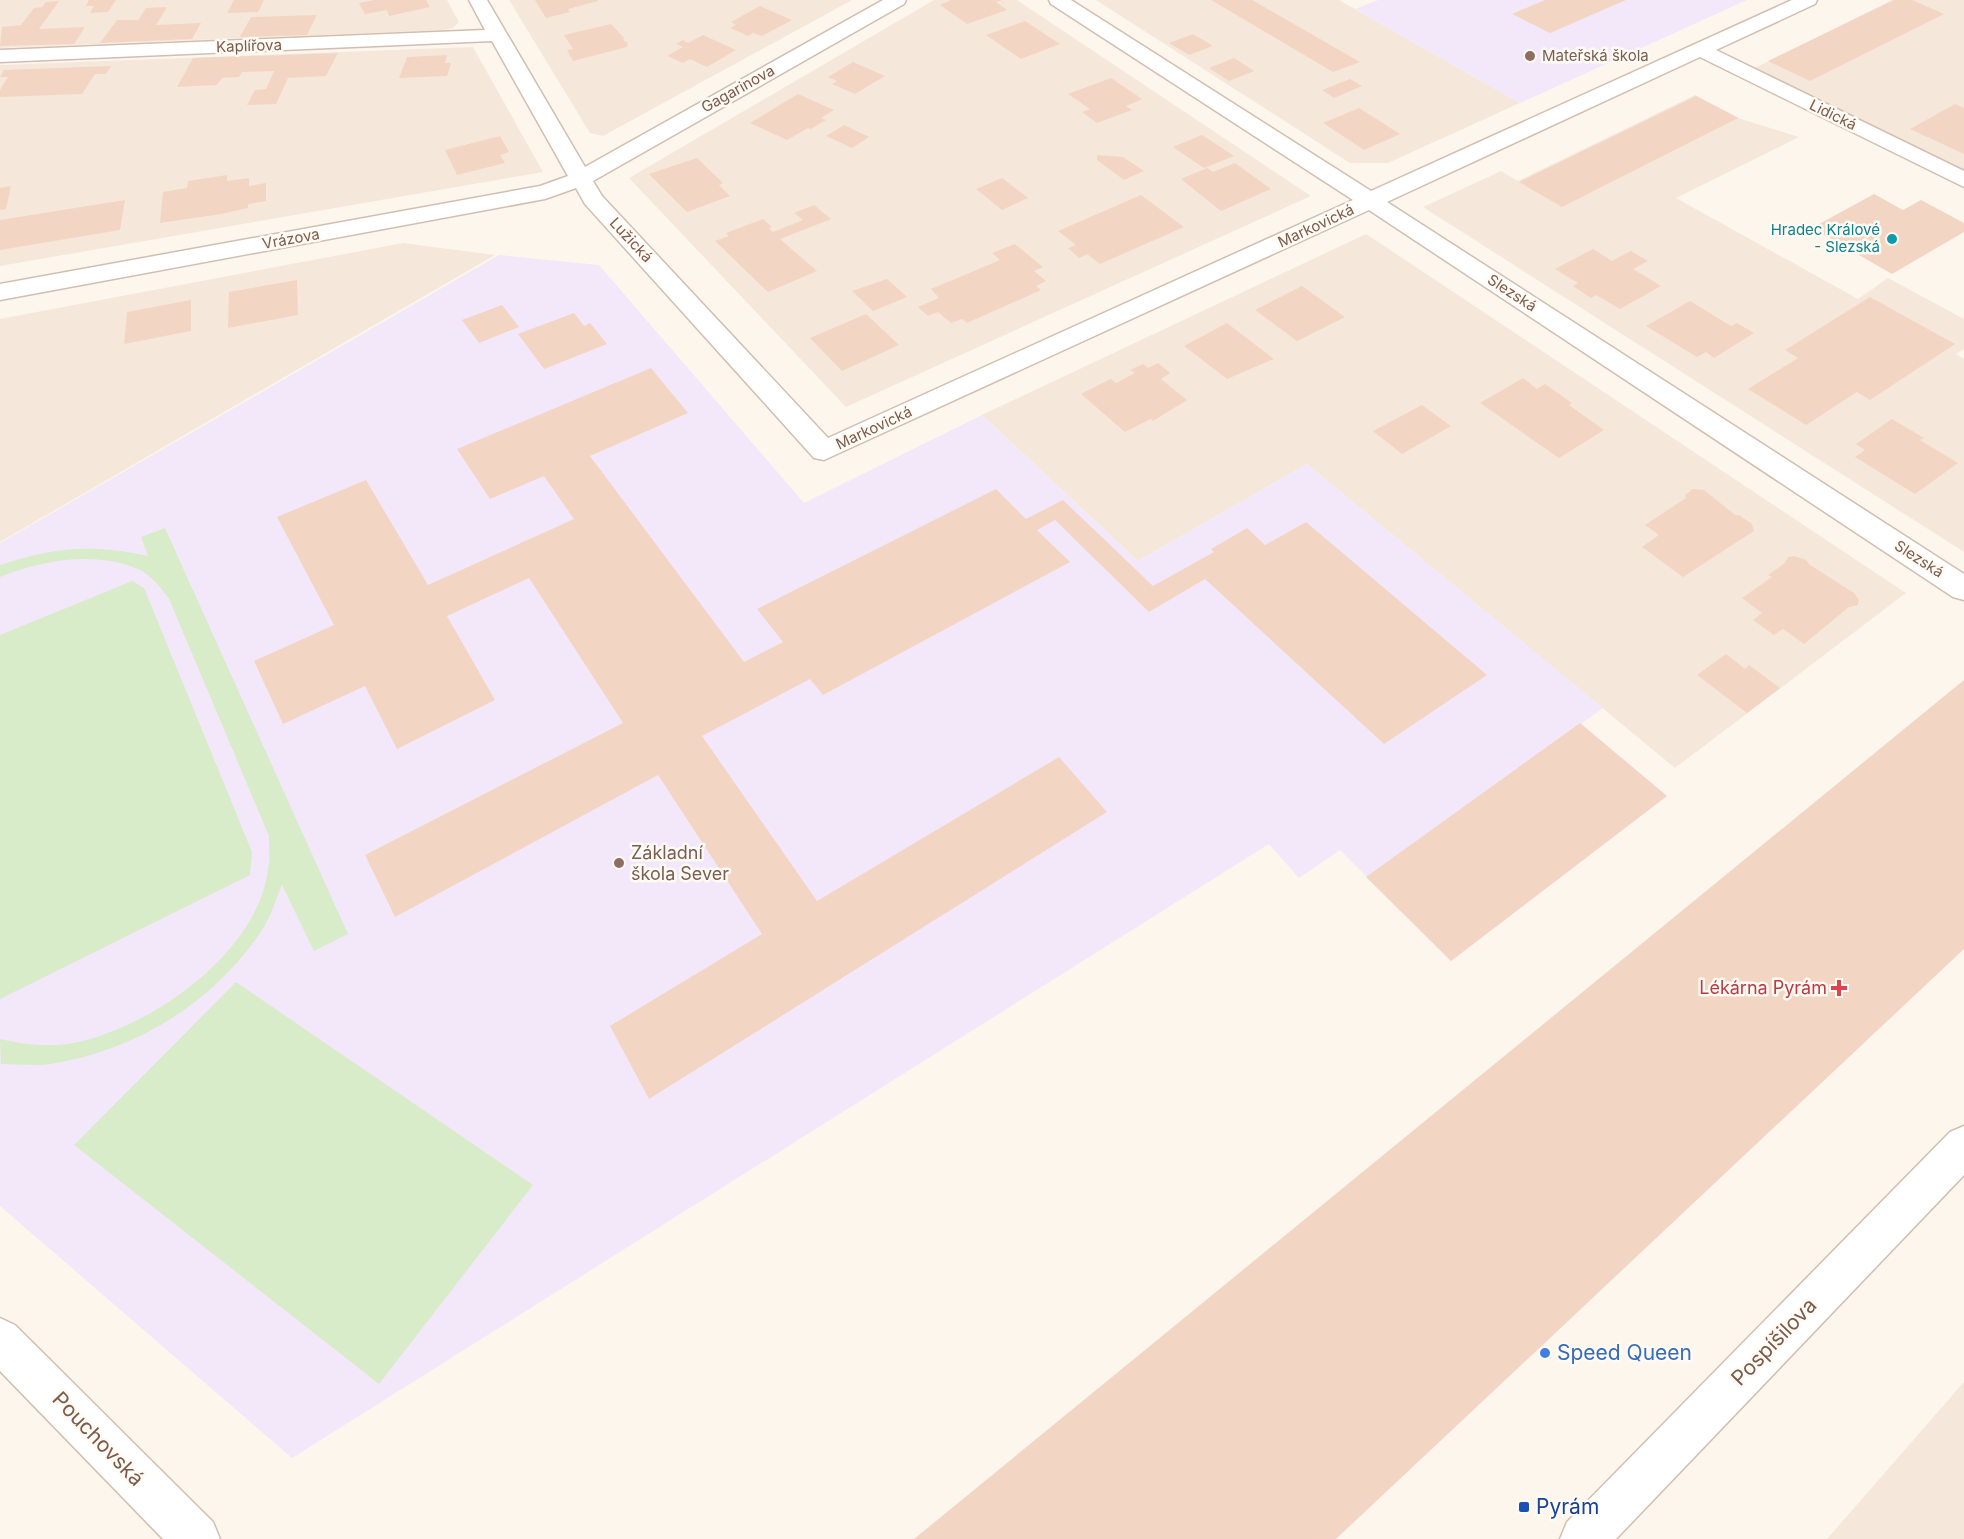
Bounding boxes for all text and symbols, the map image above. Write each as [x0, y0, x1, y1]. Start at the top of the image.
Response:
street label: Kaplířova [216, 35, 282, 56]
place label: Mateřská škola [1542, 46, 1649, 65]
marker: Mateřská škola [1523, 49, 1537, 63]
street label: Gagarinova [698, 61, 778, 117]
street label: Lidická [1807, 95, 1860, 134]
street label: Markovická [1275, 200, 1357, 251]
street label: Lužická [606, 213, 657, 266]
place label: Hradec Králové - Slezská [1771, 220, 1880, 256]
street label: Vrázova [261, 224, 321, 253]
marker: Hradec Králové - Slezská [1885, 232, 1899, 246]
street label: Slezská [1484, 270, 1540, 315]
street label: Markovická [833, 402, 915, 453]
street label: Slezská [1891, 536, 1947, 581]
place label: Základní škola Sever [631, 842, 729, 884]
marker: Základní škola Sever [612, 856, 626, 870]
place label: Lékárna Pyrám [1699, 977, 1827, 998]
marker: Lékárna Pyrám [1832, 981, 1846, 995]
street label: Pospíšilova [1726, 1293, 1821, 1391]
place label: Speed Queen [1557, 1340, 1692, 1365]
marker: Speed Queen [1538, 1346, 1552, 1360]
street label: Pouchovská [47, 1386, 149, 1491]
place label: Pyrám [1536, 1494, 1599, 1519]
marker: Pyrám [1517, 1500, 1531, 1514]

